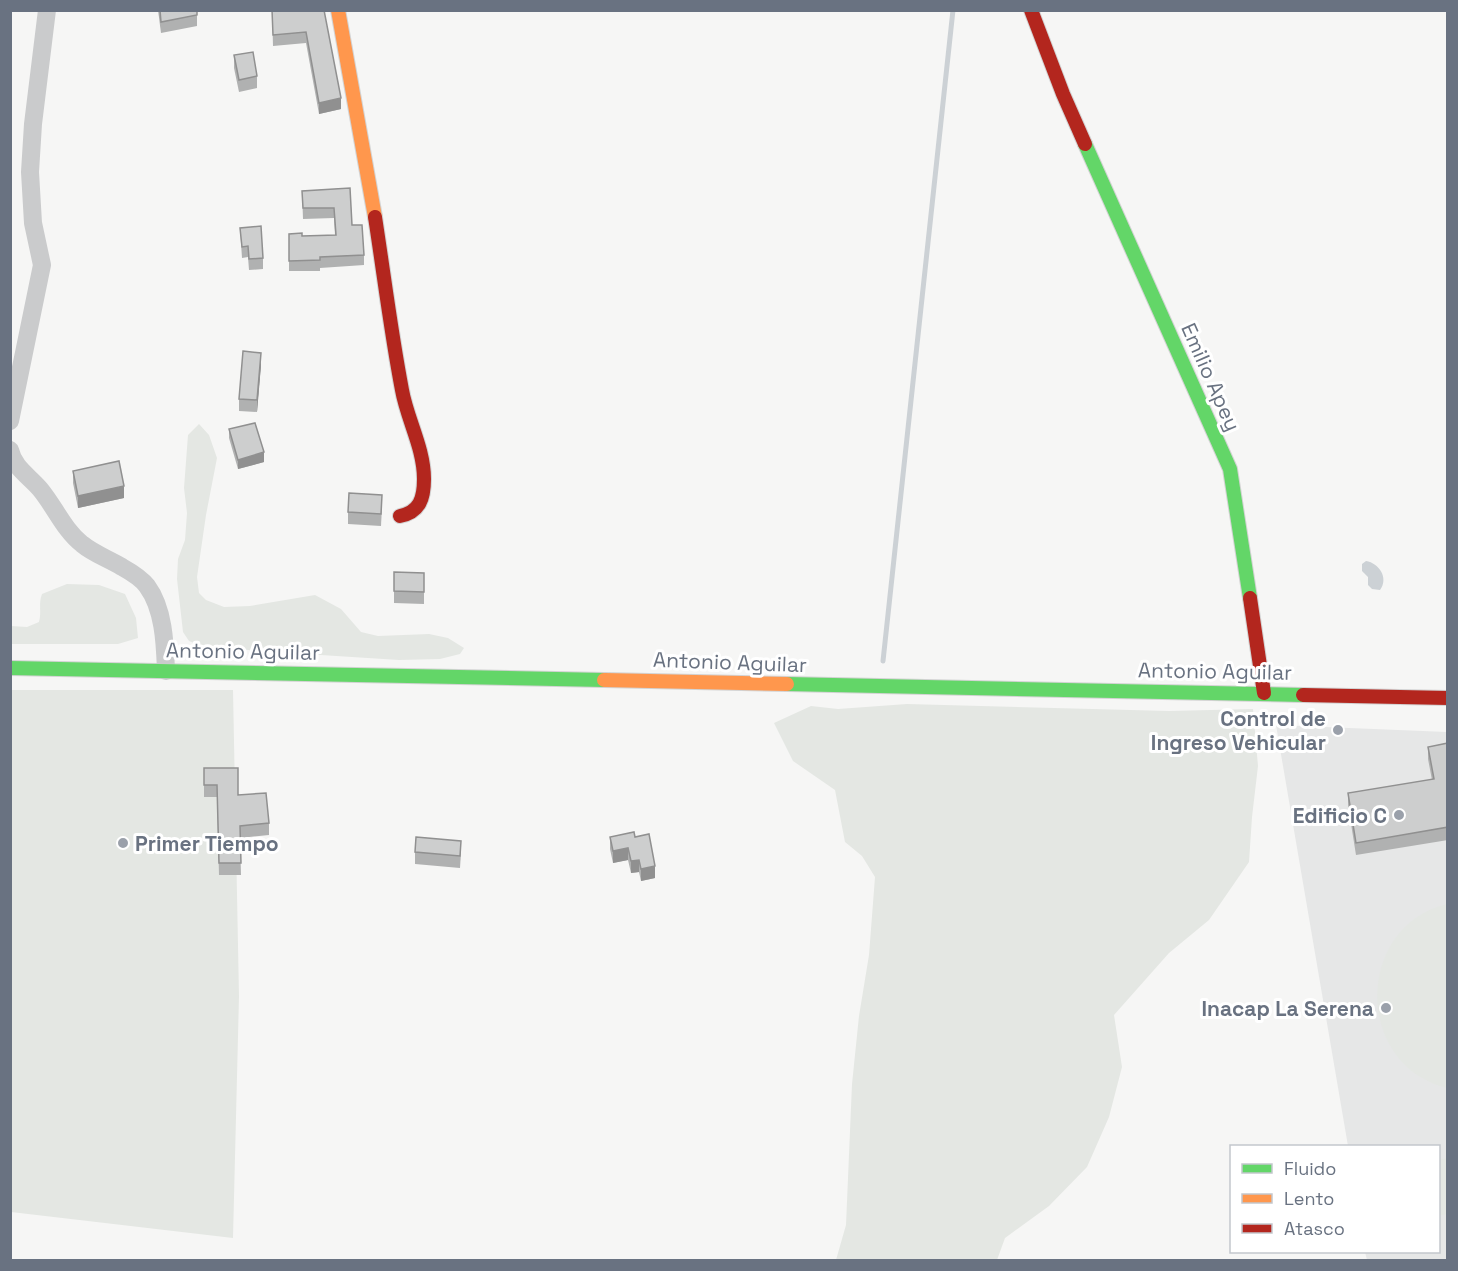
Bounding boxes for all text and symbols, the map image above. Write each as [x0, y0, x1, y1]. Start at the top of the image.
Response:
street label: Emilio Apey [1175, 319, 1247, 435]
street label: Antonio Aguilar [166, 636, 320, 666]
street label: Antonio Aguilar [653, 646, 808, 678]
street label: Antonio Aguilar [1138, 656, 1292, 686]
place label: Control de Ingreso Vehicular [1151, 705, 1326, 756]
marker: Control de Ingreso Vehicular [1331, 723, 1345, 737]
place label: Edificio C [1293, 802, 1387, 829]
marker: Edificio C [1392, 808, 1406, 822]
place label: Primer Tiempo [135, 830, 279, 857]
marker: Primer Tiempo [116, 836, 130, 850]
place label: Inacap La Serena [1202, 995, 1374, 1022]
marker: Inacap La Serena [1379, 1001, 1393, 1015]
legend [1230, 1145, 1440, 1253]
text: Fluido [1284, 1157, 1336, 1180]
text: Lento [1284, 1187, 1334, 1210]
text: Atasco [1284, 1217, 1345, 1240]

